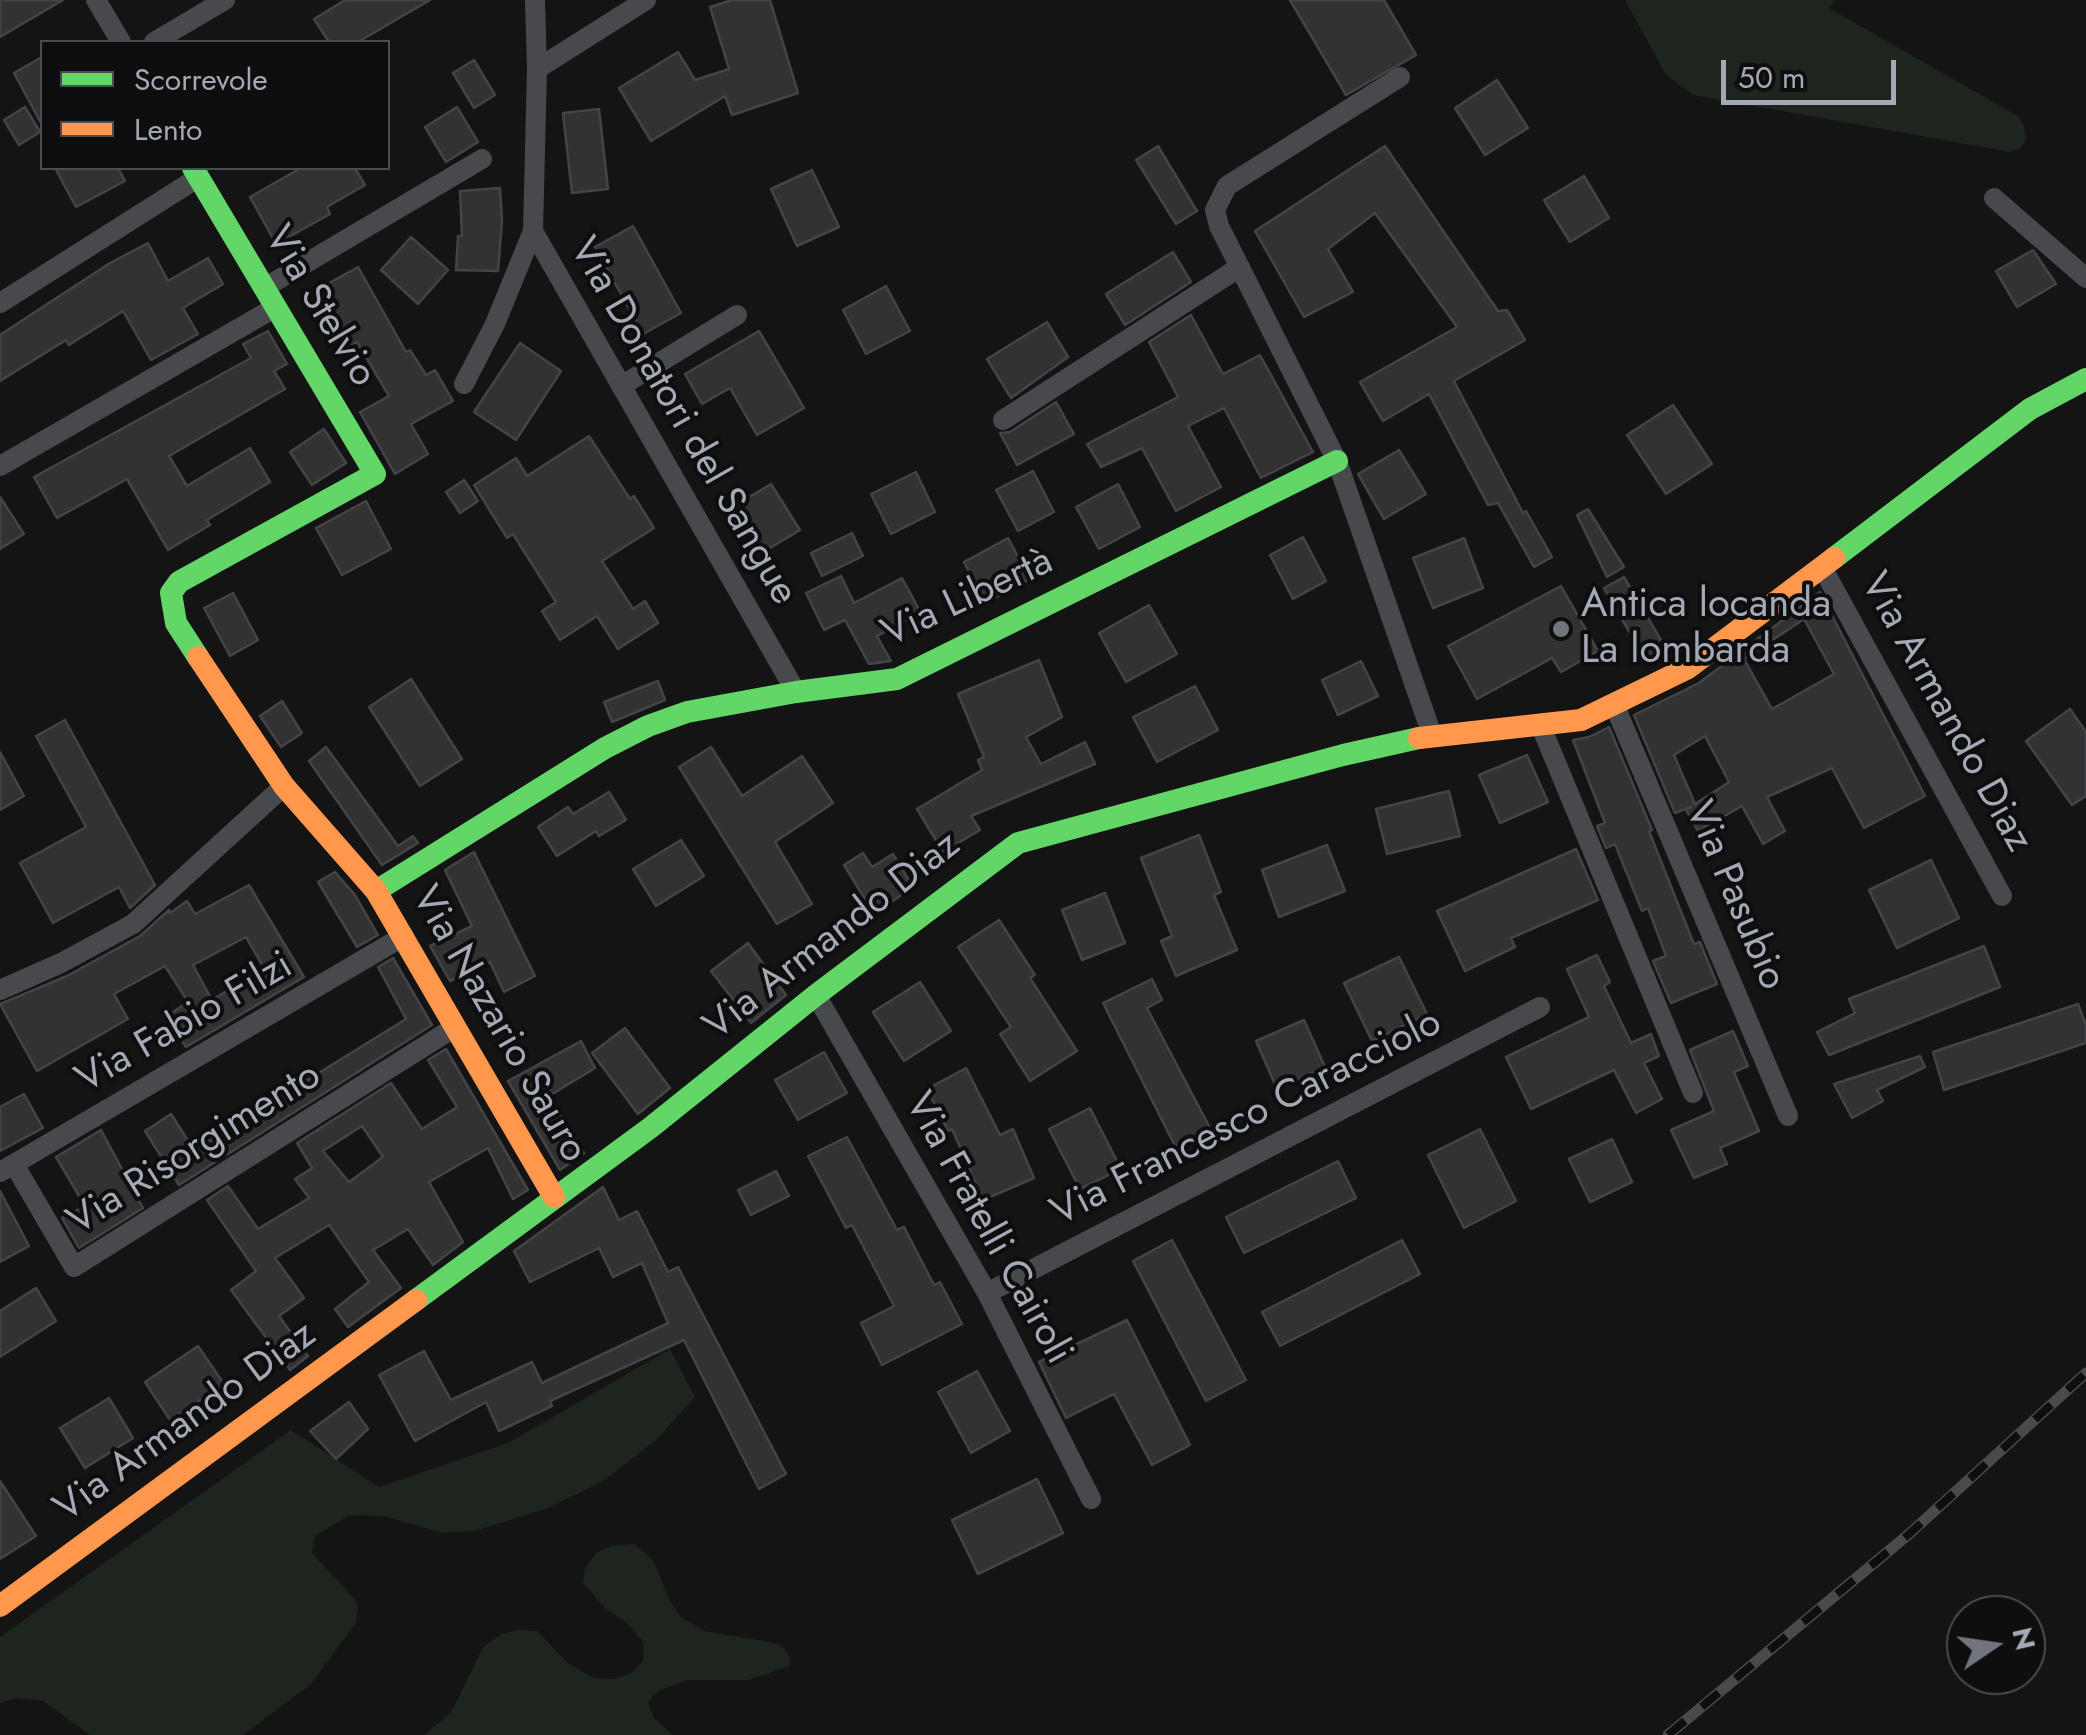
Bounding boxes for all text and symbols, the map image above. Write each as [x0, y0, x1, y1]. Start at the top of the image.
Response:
legend [40, 40, 390, 170]
scale bar [1726, 40, 1901, 102]
text: 50 m [1738, 56, 1805, 99]
text: Scorrevole [134, 58, 268, 101]
text: Lento [134, 108, 202, 151]
street label: Via Stelvio [252, 218, 386, 396]
street label: Via Donatori del Sangue [557, 230, 807, 614]
street label: Via Libertà [875, 539, 1061, 659]
street label: Via Armando Diaz [1849, 565, 2041, 861]
place label: Antica locanda La lombarda [1581, 582, 1831, 676]
marker: Antica locanda La lombarda [1550, 618, 1572, 640]
street label: Via Pasubio [1673, 794, 1795, 998]
street label: Via Armando Diaz [695, 822, 971, 1052]
street label: Via Nazario Sauro [399, 878, 597, 1172]
street label: Via Fabio Filzi [68, 943, 302, 1105]
street label: Via Francesco Caracciolo [1044, 1000, 1450, 1238]
street label: Via Risorgimento [60, 1053, 330, 1247]
street label: Via Fratelli Cairoli [893, 1085, 1081, 1373]
street label: Via Armando Diaz [46, 1312, 326, 1534]
north arrow [1946, 1595, 2046, 1695]
text: N [2001, 1623, 2046, 1654]

